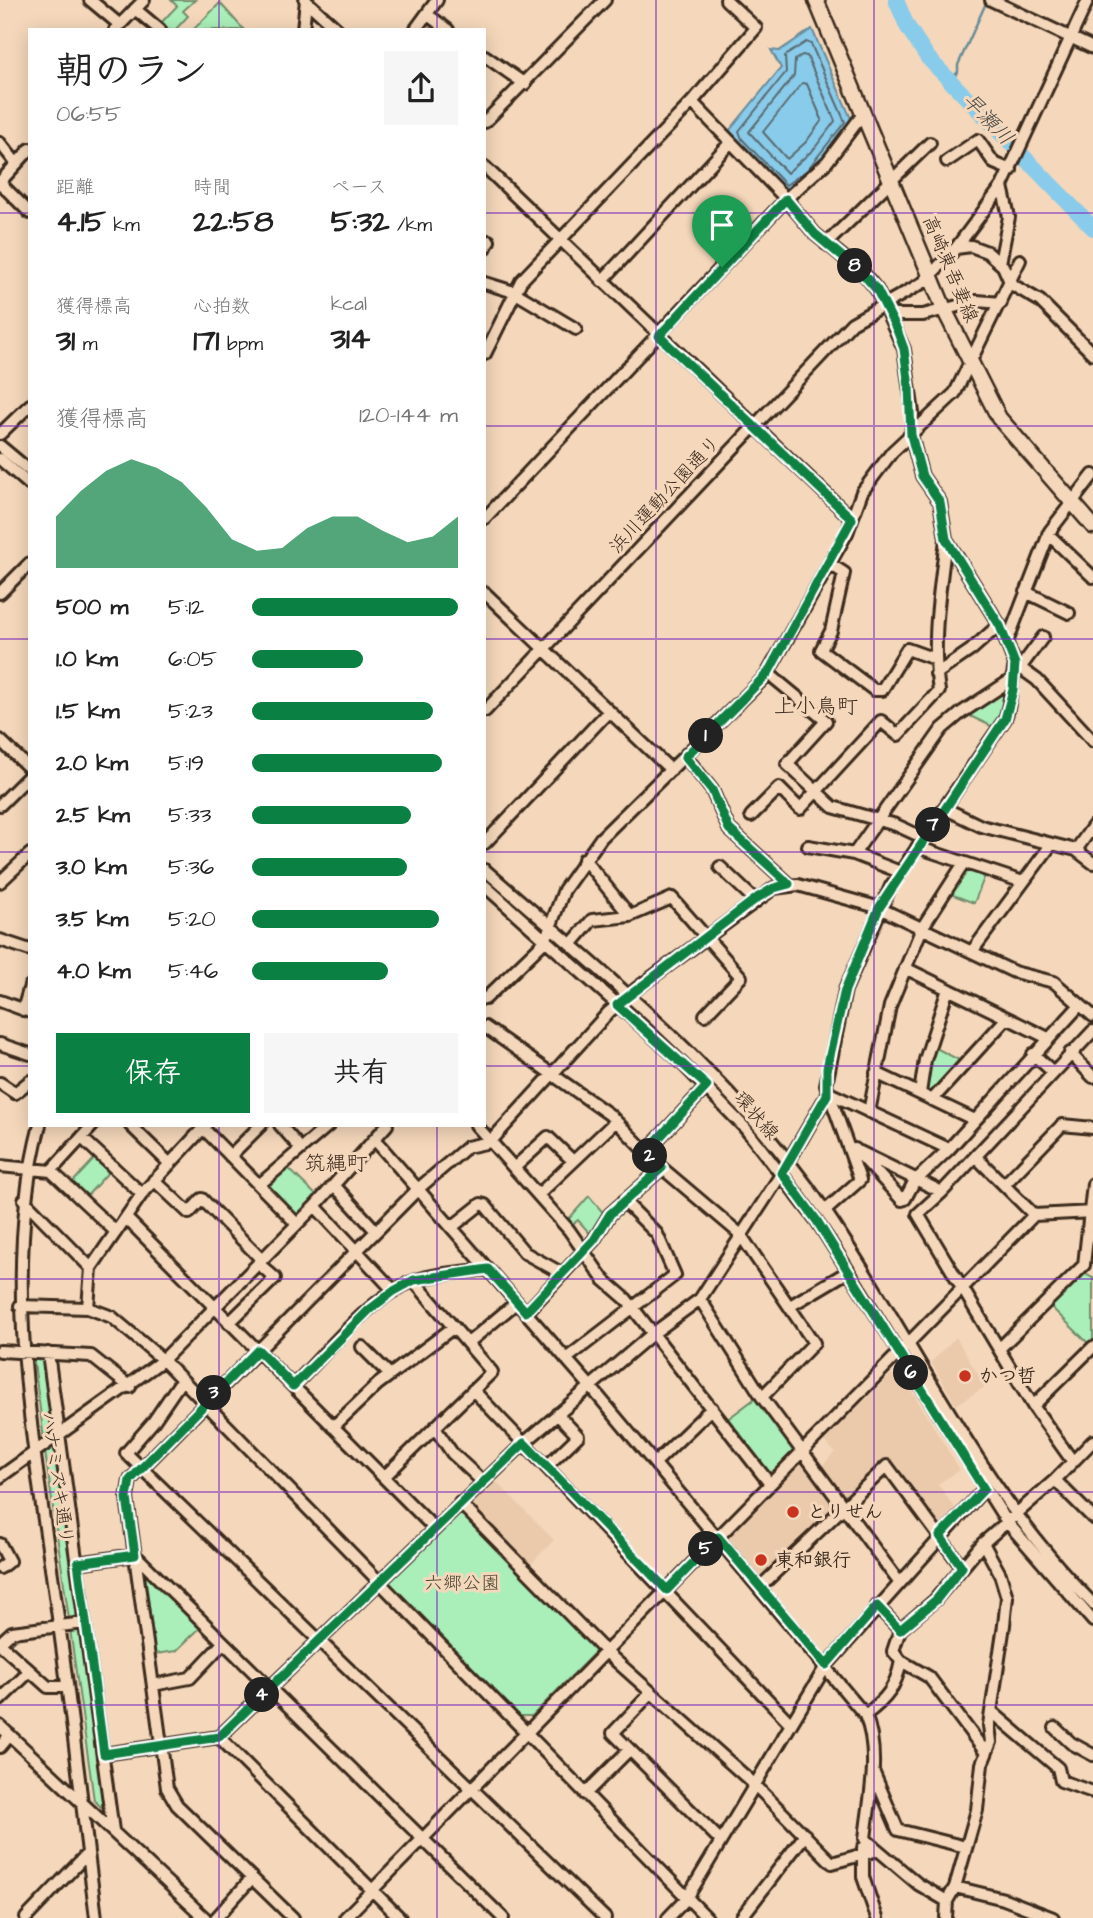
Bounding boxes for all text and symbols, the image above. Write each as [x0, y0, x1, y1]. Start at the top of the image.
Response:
text: 朝のラン [56, 46, 208, 98]
button: share [384, 51, 458, 125]
water label: 早瀬川 [956, 86, 1020, 152]
text: 06:55 [56, 98, 121, 130]
text: 距離 [56, 174, 94, 201]
text: 時間 [193, 174, 231, 201]
text: ペース [331, 174, 387, 201]
pin [692, 195, 752, 267]
text: 4.15 [56, 201, 106, 243]
text: 22:58 [193, 201, 273, 243]
text: 5:32 [331, 201, 389, 243]
icon: arrive [703, 206, 741, 244]
street label: 高崎東吾妻線 [915, 211, 985, 327]
text: km [106, 212, 140, 239]
text: /km [389, 212, 432, 239]
pin: 8 [838, 248, 872, 284]
text: 8 [848, 252, 861, 279]
text: kcal [331, 291, 367, 318]
text: 獲得標高 [56, 293, 132, 320]
text: 心拍数 [193, 293, 250, 320]
text: 314 [331, 318, 370, 360]
text: 31 [56, 320, 75, 362]
text: 171 [193, 320, 219, 362]
text: m [75, 331, 98, 358]
text: bpm [219, 331, 263, 358]
text: 120–144 m [359, 399, 458, 431]
text: 獲得標高 [56, 403, 148, 435]
street label: 浜川運動公園通り [603, 430, 727, 560]
text: 500 m [56, 591, 128, 623]
text: 5:12 [168, 591, 204, 623]
text: 1.0 km [56, 643, 118, 675]
text: 6:05 [168, 643, 217, 675]
district label: 上小鳥町 [774, 692, 858, 721]
text: 1.5 km [56, 695, 120, 727]
text: 5:23 [168, 695, 213, 727]
pin: 1 [688, 718, 724, 754]
text: 1 [704, 722, 707, 749]
text: 2.0 km [56, 747, 128, 779]
text: 5:19 [168, 747, 204, 779]
text: 2.5 km [56, 799, 130, 831]
text: 5:33 [168, 799, 212, 831]
pin: 7 [916, 808, 950, 842]
text: 7 [927, 811, 938, 838]
text: 3.0 km [56, 851, 127, 883]
text: 5:36 [168, 851, 214, 883]
text: 3.5 km [56, 903, 128, 935]
text: 5:20 [168, 903, 216, 935]
text: 4.0 km [56, 955, 131, 987]
text: 5:46 [168, 955, 218, 987]
button: 保存 [56, 1033, 250, 1113]
button: 共有 [264, 1033, 458, 1113]
street label: 環状線 [727, 1086, 785, 1146]
pin: 2 [632, 1138, 668, 1174]
text: 2 [644, 1142, 655, 1169]
district label: 筑縄町 [305, 1149, 368, 1178]
pin: 6 [894, 1356, 928, 1390]
text: 6 [905, 1359, 916, 1386]
place label: かつ哲 [979, 1363, 1036, 1390]
marker: かつ哲 [957, 1368, 973, 1384]
pin: 3 [196, 1376, 232, 1410]
text: 3 [209, 1379, 218, 1406]
street label: ハナミズキ通り [34, 1410, 80, 1546]
place label: とりせん [807, 1499, 883, 1526]
marker: とりせん [785, 1504, 801, 1520]
pin: 5 [688, 1532, 724, 1566]
text: 5 [699, 1535, 712, 1562]
place label: 東和銀行 [775, 1547, 851, 1574]
marker: 東和銀行 [753, 1552, 769, 1568]
park label: 六郷公園 [424, 1570, 500, 1597]
pin: 4 [244, 1678, 280, 1712]
text: 4 [255, 1681, 268, 1708]

